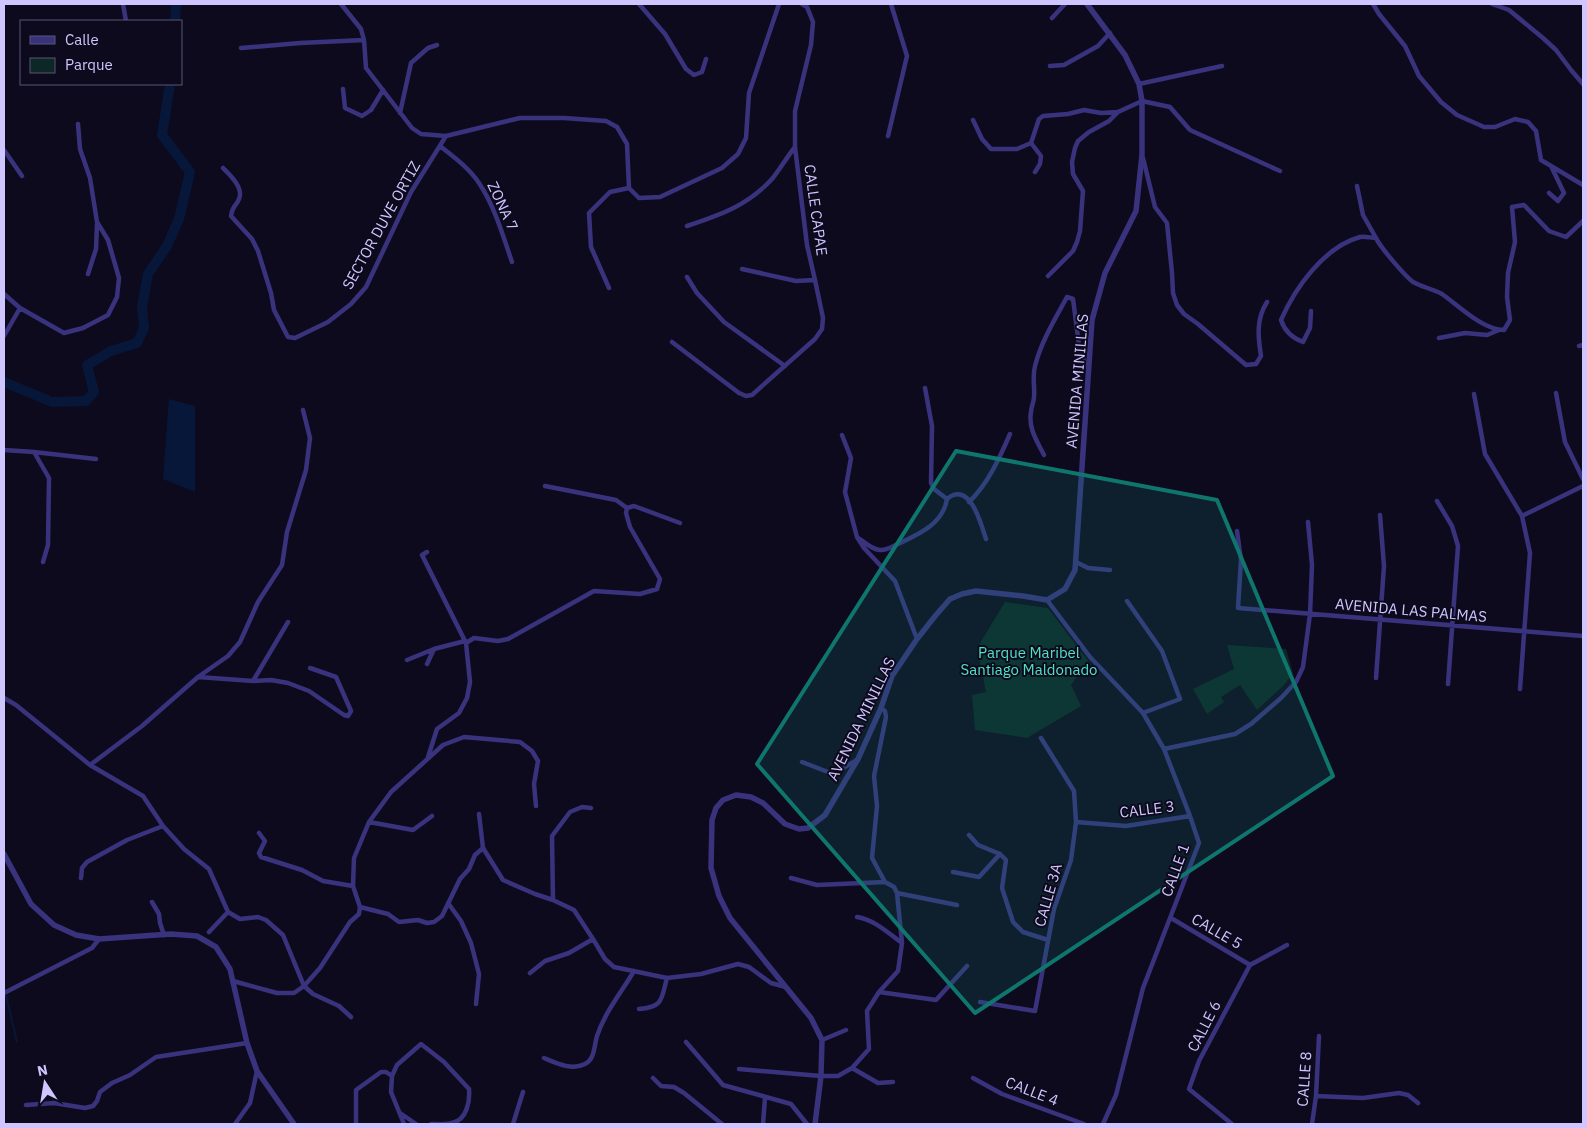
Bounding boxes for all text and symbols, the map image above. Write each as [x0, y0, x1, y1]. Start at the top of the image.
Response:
legend [20, 20, 182, 85]
text: Calle [65, 30, 99, 49]
text: Parque [65, 55, 113, 74]
street label: SECTOR DUVE ORTIZ [338, 157, 424, 292]
street label: CALLE CAPAE [800, 163, 832, 257]
street label: ZONA 7 [483, 178, 523, 234]
street label: AVENIDA MINILLAS [1062, 313, 1092, 449]
street label: AVENIDA LAS PALMAS [1334, 594, 1488, 626]
park label: Parque Maribel Santiago Maldonado [960, 643, 1098, 679]
street label: AVENIDA MINILLAS [823, 654, 899, 784]
street label: CALLE 3 [1118, 796, 1176, 822]
street label: CALLE 1 [1157, 841, 1193, 899]
street label: CALLE 3A [1030, 861, 1066, 929]
street label: CALLE 5 [1188, 909, 1246, 953]
street label: CALLE 6 [1183, 997, 1225, 1055]
street label: CALLE 8 [1293, 1051, 1315, 1107]
north arrow [20, 1058, 70, 1108]
text: N [35, 1060, 49, 1080]
street label: CALLE 4 [1003, 1072, 1061, 1110]

